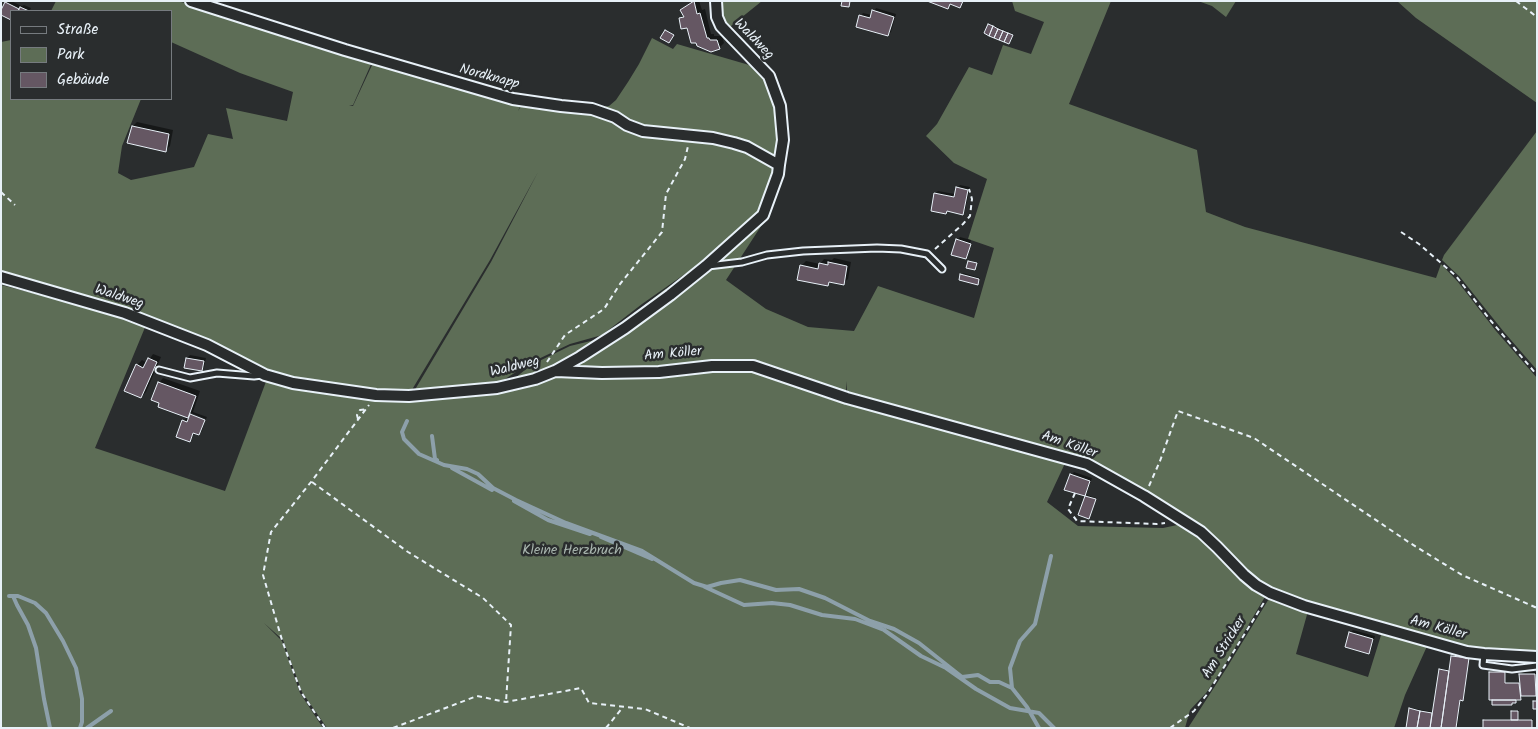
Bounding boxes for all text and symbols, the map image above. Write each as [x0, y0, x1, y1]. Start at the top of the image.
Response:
legend [10, 10, 172, 100]
street label: Waldweg [729, 16, 777, 64]
text: Straße [57, 18, 98, 42]
text: Park [57, 43, 84, 67]
street label: Nordknapp [457, 62, 521, 94]
text: Gebäude [57, 68, 109, 92]
street label: Waldweg [92, 282, 146, 314]
street label: Am Köller [644, 344, 702, 366]
street label: Waldweg [489, 354, 541, 382]
street label: Am Köller [1039, 429, 1099, 463]
park label: Kleine Herzbruch [522, 544, 622, 560]
street label: Am Köller [1408, 613, 1468, 645]
street label: Am Stricker [1199, 614, 1251, 682]

